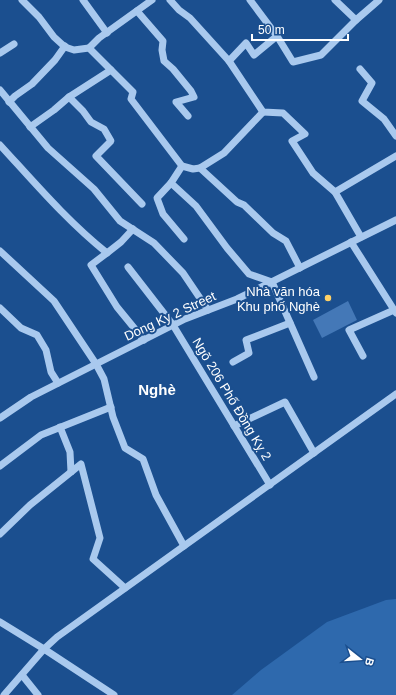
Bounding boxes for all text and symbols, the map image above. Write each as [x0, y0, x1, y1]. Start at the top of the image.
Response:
scale bar [252, 16, 348, 42]
text: 50 m [258, 23, 285, 37]
place label: Nhà văn hóa Khu phố Nghè [237, 284, 321, 314]
street label: Dong Ky 2 Street [122, 288, 218, 344]
marker: Nhà văn hóa Khu phố Nghè [323, 293, 333, 303]
street label: Ngõ 206 Phố Đồng Kỵ 2 [189, 335, 275, 463]
district label: Nghè [138, 381, 176, 398]
north arrow [340, 639, 380, 679]
text: B [363, 656, 376, 668]

